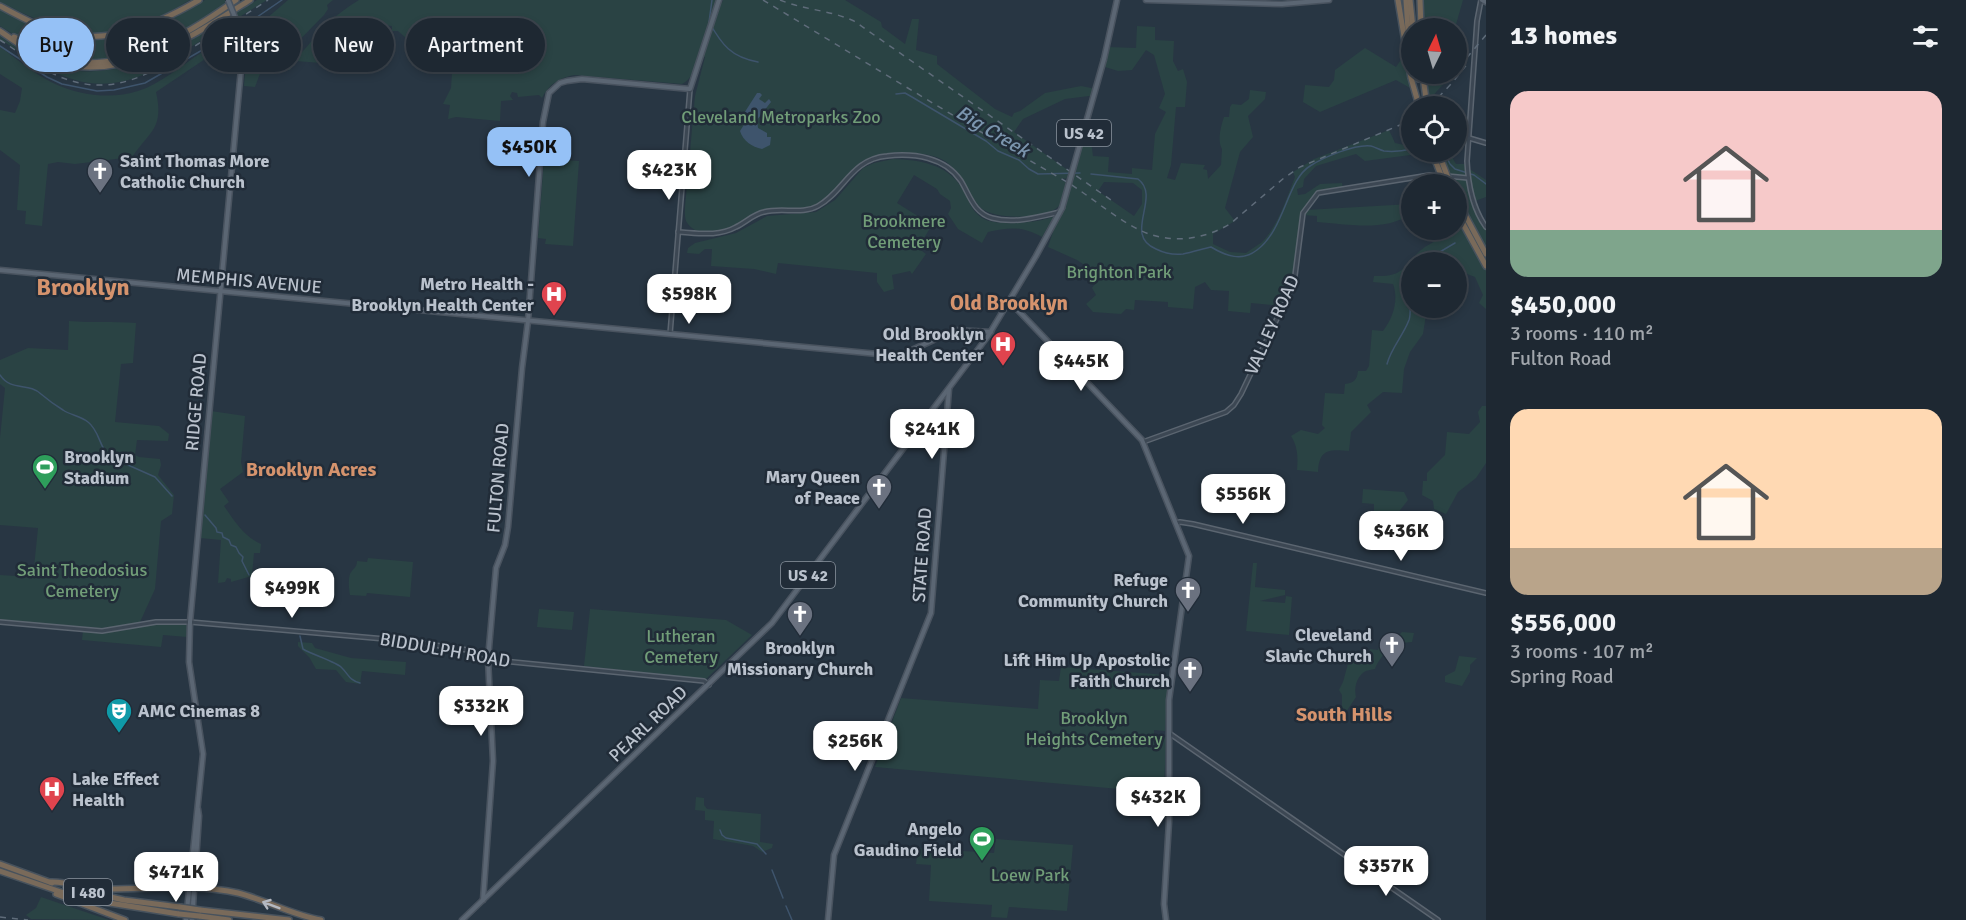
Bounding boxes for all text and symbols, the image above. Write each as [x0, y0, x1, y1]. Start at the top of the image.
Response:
chip: Buy [18, 18, 94, 72]
chip: Rent [106, 18, 190, 72]
chip: Filters [202, 18, 301, 72]
chip: New [313, 18, 394, 72]
chip: Apartment [406, 18, 545, 72]
north arrow [1401, 18, 1467, 84]
map controls [1401, 18, 1467, 318]
text: 13 homes [1510, 20, 1617, 52]
icon: filters [1909, 20, 1942, 53]
button: locate [1401, 96, 1467, 162]
water label: Big Creek [951, 100, 1036, 164]
park label: Cleveland Metroparks Zoo [681, 106, 881, 128]
road number: US 42 [1057, 120, 1111, 146]
pin: $450K [487, 127, 571, 178]
icon: home [1672, 130, 1780, 238]
text: $450K [501, 134, 557, 159]
place label: Saint Thomas More Catholic Church [120, 150, 270, 193]
pin: $423K [627, 150, 711, 201]
church icon: Saint Thomas More Catholic Church [85, 156, 115, 194]
text: $423K [641, 157, 697, 182]
button: + [1401, 174, 1467, 240]
park label: Brookmere Cemetery [862, 210, 946, 253]
button: − [1401, 252, 1467, 318]
park label: Brighton Park [1066, 261, 1172, 283]
street label: MEMPHIS AVENUE [175, 264, 323, 298]
district label: Brooklyn [36, 272, 130, 302]
street label: VALLEY ROAD [1240, 272, 1304, 378]
place label: Metro Health - Brooklyn Health Center [351, 273, 535, 316]
pin: $598K [647, 274, 731, 325]
hospital icon: Metro Health - Brooklyn Health Center [539, 279, 569, 317]
text: $598K [661, 281, 717, 306]
text: $450,000 [1510, 289, 1616, 321]
district label: Old Brooklyn [950, 290, 1068, 316]
text: 3 rooms · 110 m² [1510, 321, 1654, 346]
place label: Old Brooklyn Health Center [875, 323, 985, 366]
hospital icon: Old Brooklyn Health Center [988, 329, 1018, 367]
pin: $445K [1039, 341, 1123, 392]
text: Fulton Road [1510, 346, 1612, 371]
text: $445K [1053, 348, 1109, 373]
street label: RIDGE ROAD [181, 352, 211, 452]
pin: $241K [890, 409, 974, 460]
text: $241K [904, 416, 960, 441]
street label: FULTON ROAD [482, 422, 514, 534]
place label: Brooklyn Stadium [64, 446, 134, 489]
icon: home [1672, 448, 1780, 556]
sports icon: Brooklyn Stadium [30, 452, 60, 490]
district label: Brooklyn Acres [246, 457, 376, 482]
place label: Mary Queen of Peace [765, 466, 860, 509]
church icon: Mary Queen of Peace [864, 472, 894, 510]
pin: $556K [1201, 474, 1285, 525]
text: $556K [1215, 481, 1271, 506]
street label: STATE ROAD [908, 507, 936, 603]
pin: $436K [1359, 511, 1443, 562]
text: $436K [1373, 518, 1429, 543]
park label: Saint Theodosius Cemetery [17, 559, 147, 602]
road number: US 42 [781, 562, 835, 588]
pin: $499K [250, 568, 334, 619]
place label: Refuge Community Church [1018, 569, 1168, 612]
text: $499K [264, 575, 320, 600]
church icon: Refuge Community Church [1173, 575, 1203, 613]
church icon: Brooklyn Missionary Church [785, 599, 815, 637]
text: $556,000 [1510, 607, 1616, 639]
place label: Cleveland Slavic Church [1265, 624, 1372, 667]
park label: Lutheran Cemetery [644, 625, 718, 668]
street label: BIDDULPH ROAD [378, 628, 512, 672]
church icon: Cleveland Slavic Church [1377, 630, 1407, 668]
place label: Brooklyn Missionary Church [727, 637, 874, 680]
text: 3 rooms · 107 m² [1510, 639, 1654, 664]
place label: Lift Him Up Apostolic Faith Church [1003, 649, 1170, 692]
church icon: Lift Him Up Apostolic Faith Church [1175, 655, 1205, 693]
text: Spring Road [1510, 664, 1614, 689]
street label: PEARL ROAD [604, 681, 692, 767]
pin: $332K [439, 686, 523, 737]
text: $332K [453, 693, 509, 718]
theatre icon: AMC Cinemas 8 [104, 696, 134, 734]
place label: AMC Cinemas 8 [138, 700, 260, 722]
district label: South Hills [1296, 702, 1392, 727]
park label: Brooklyn Heights Cemetery [1025, 707, 1163, 750]
pin: $256K [813, 721, 897, 772]
text: $256K [827, 728, 883, 753]
place label: Lake Effect Health [72, 768, 159, 811]
hospital icon: Lake Effect Health [37, 774, 67, 812]
pin: $432K [1116, 777, 1200, 828]
text: $432K [1130, 784, 1186, 809]
place label: Angelo Gaudino Field [854, 818, 962, 861]
sports icon: Angelo Gaudino Field [967, 824, 997, 862]
pin: $357K [1344, 846, 1428, 897]
pin: $471K [134, 852, 218, 903]
text: $357K [1358, 853, 1414, 878]
text: $471K [148, 859, 204, 884]
park label: Loew Park [991, 864, 1069, 886]
road number: I 480 [64, 879, 112, 905]
one-way arrow [263, 899, 281, 910]

